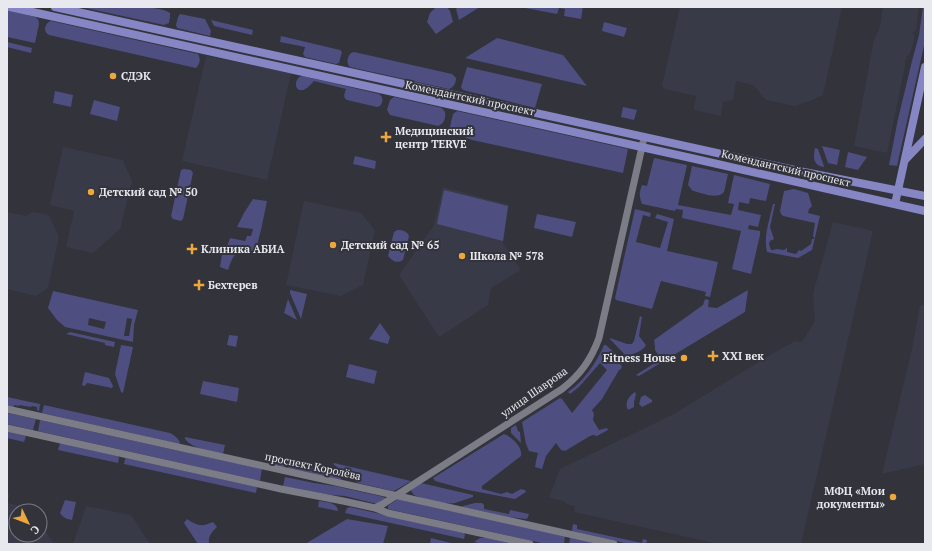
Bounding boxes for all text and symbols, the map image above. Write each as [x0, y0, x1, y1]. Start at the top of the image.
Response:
place label: СДЭК [121, 69, 151, 83]
marker: СДЭК [108, 71, 118, 81]
street label: Комендантский проспект [404, 77, 537, 119]
place label: Медицинский центр TERVE [395, 124, 474, 151]
marker: Медицинский центр TERVE [380, 131, 392, 143]
street label: Комендантский проспект [720, 146, 852, 190]
place label: Детский сад № 50 [99, 185, 198, 199]
marker: Детский сад № 50 [86, 187, 96, 197]
place label: Детский сад № 65 [341, 238, 440, 252]
marker: Детский сад № 65 [328, 240, 338, 250]
place label: Клиника АБИА [201, 242, 286, 256]
marker: Клиника АБИА [186, 243, 198, 255]
place label: Школа № 578 [470, 249, 544, 263]
marker: Школа № 578 [457, 251, 467, 261]
place label: Бехтерев [208, 278, 258, 292]
marker: Бехтерев [193, 279, 205, 291]
place label: XXI век [722, 349, 764, 363]
marker: XXI век [707, 350, 719, 362]
place label: Fitness House [603, 351, 676, 365]
marker: Fitness House [679, 353, 689, 363]
street label: улица Шаврова [497, 364, 570, 421]
street label: проспект Королёва [264, 449, 363, 483]
place label: МФЦ «Мои документы» [817, 484, 886, 511]
marker: МФЦ «Мои документы» [888, 492, 898, 502]
north arrow [8, 503, 48, 543]
text: С [28, 522, 43, 537]

